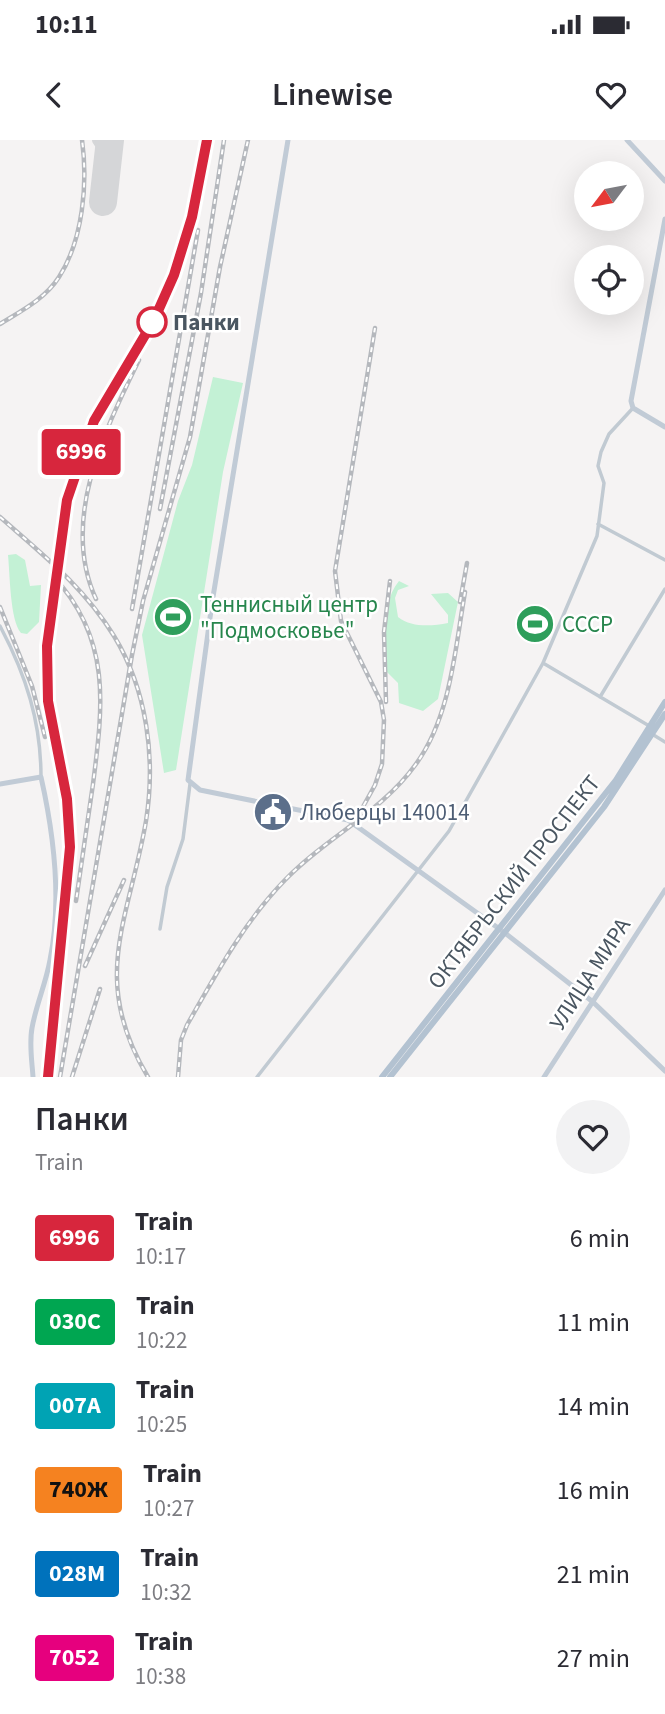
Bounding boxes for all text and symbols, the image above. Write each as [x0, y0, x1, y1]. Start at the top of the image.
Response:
text: 10:11 [35, 6, 98, 43]
text: Linewise [272, 72, 393, 118]
icon: back [35, 76, 73, 114]
icon: heart [592, 76, 630, 114]
north arrow [574, 161, 644, 231]
map controls [574, 161, 644, 315]
button: locate [574, 245, 644, 315]
place label: Панки [173, 306, 240, 339]
marker: Панки [137, 307, 167, 337]
line badge: 6996 [32, 429, 130, 475]
text: 6996 [56, 434, 106, 469]
place label: Теннисный центр "Подмосковье" [200, 588, 378, 647]
sports icon: Теннисный центр "Подмосковье" [152, 596, 194, 638]
sports icon: СССР [514, 603, 556, 645]
place label: СССР [562, 608, 613, 641]
street label: ОКТЯБРЬСКИЙ ПРОСПЕКТ [420, 768, 608, 996]
public building icon: Люберцы 140014 [252, 791, 294, 833]
place label: Люберцы 140014 [300, 796, 470, 829]
street label: УЛИЦА МИРА [541, 911, 639, 1037]
text: Панки [35, 1096, 129, 1143]
button: heart [556, 1100, 630, 1174]
text: Train [35, 1146, 84, 1179]
text: Train [135, 1203, 193, 1240]
text: 6996 [49, 1220, 100, 1255]
text: 6 min [570, 1220, 630, 1257]
text: 10:17 [135, 1240, 186, 1273]
text: Train [136, 1287, 195, 1324]
text: 030C [49, 1304, 101, 1339]
text: 11 min [557, 1304, 630, 1341]
text: 10:22 [136, 1324, 187, 1357]
text: Train [136, 1371, 195, 1408]
text: 007А [49, 1388, 101, 1423]
text: 14 min [557, 1388, 630, 1425]
text: 10:25 [136, 1408, 187, 1441]
text: Train [143, 1455, 202, 1492]
text: 740Ж [49, 1472, 108, 1507]
text: 16 min [557, 1472, 630, 1509]
text: 10:27 [143, 1492, 194, 1525]
text: Train [140, 1539, 199, 1576]
text: 028М [49, 1556, 105, 1591]
text: 21 min [557, 1556, 630, 1593]
text: 10:32 [140, 1576, 192, 1609]
text: Train [135, 1623, 193, 1660]
text: 7052 [49, 1640, 100, 1675]
text: 27 min [557, 1640, 630, 1677]
text: 10:38 [135, 1660, 186, 1693]

